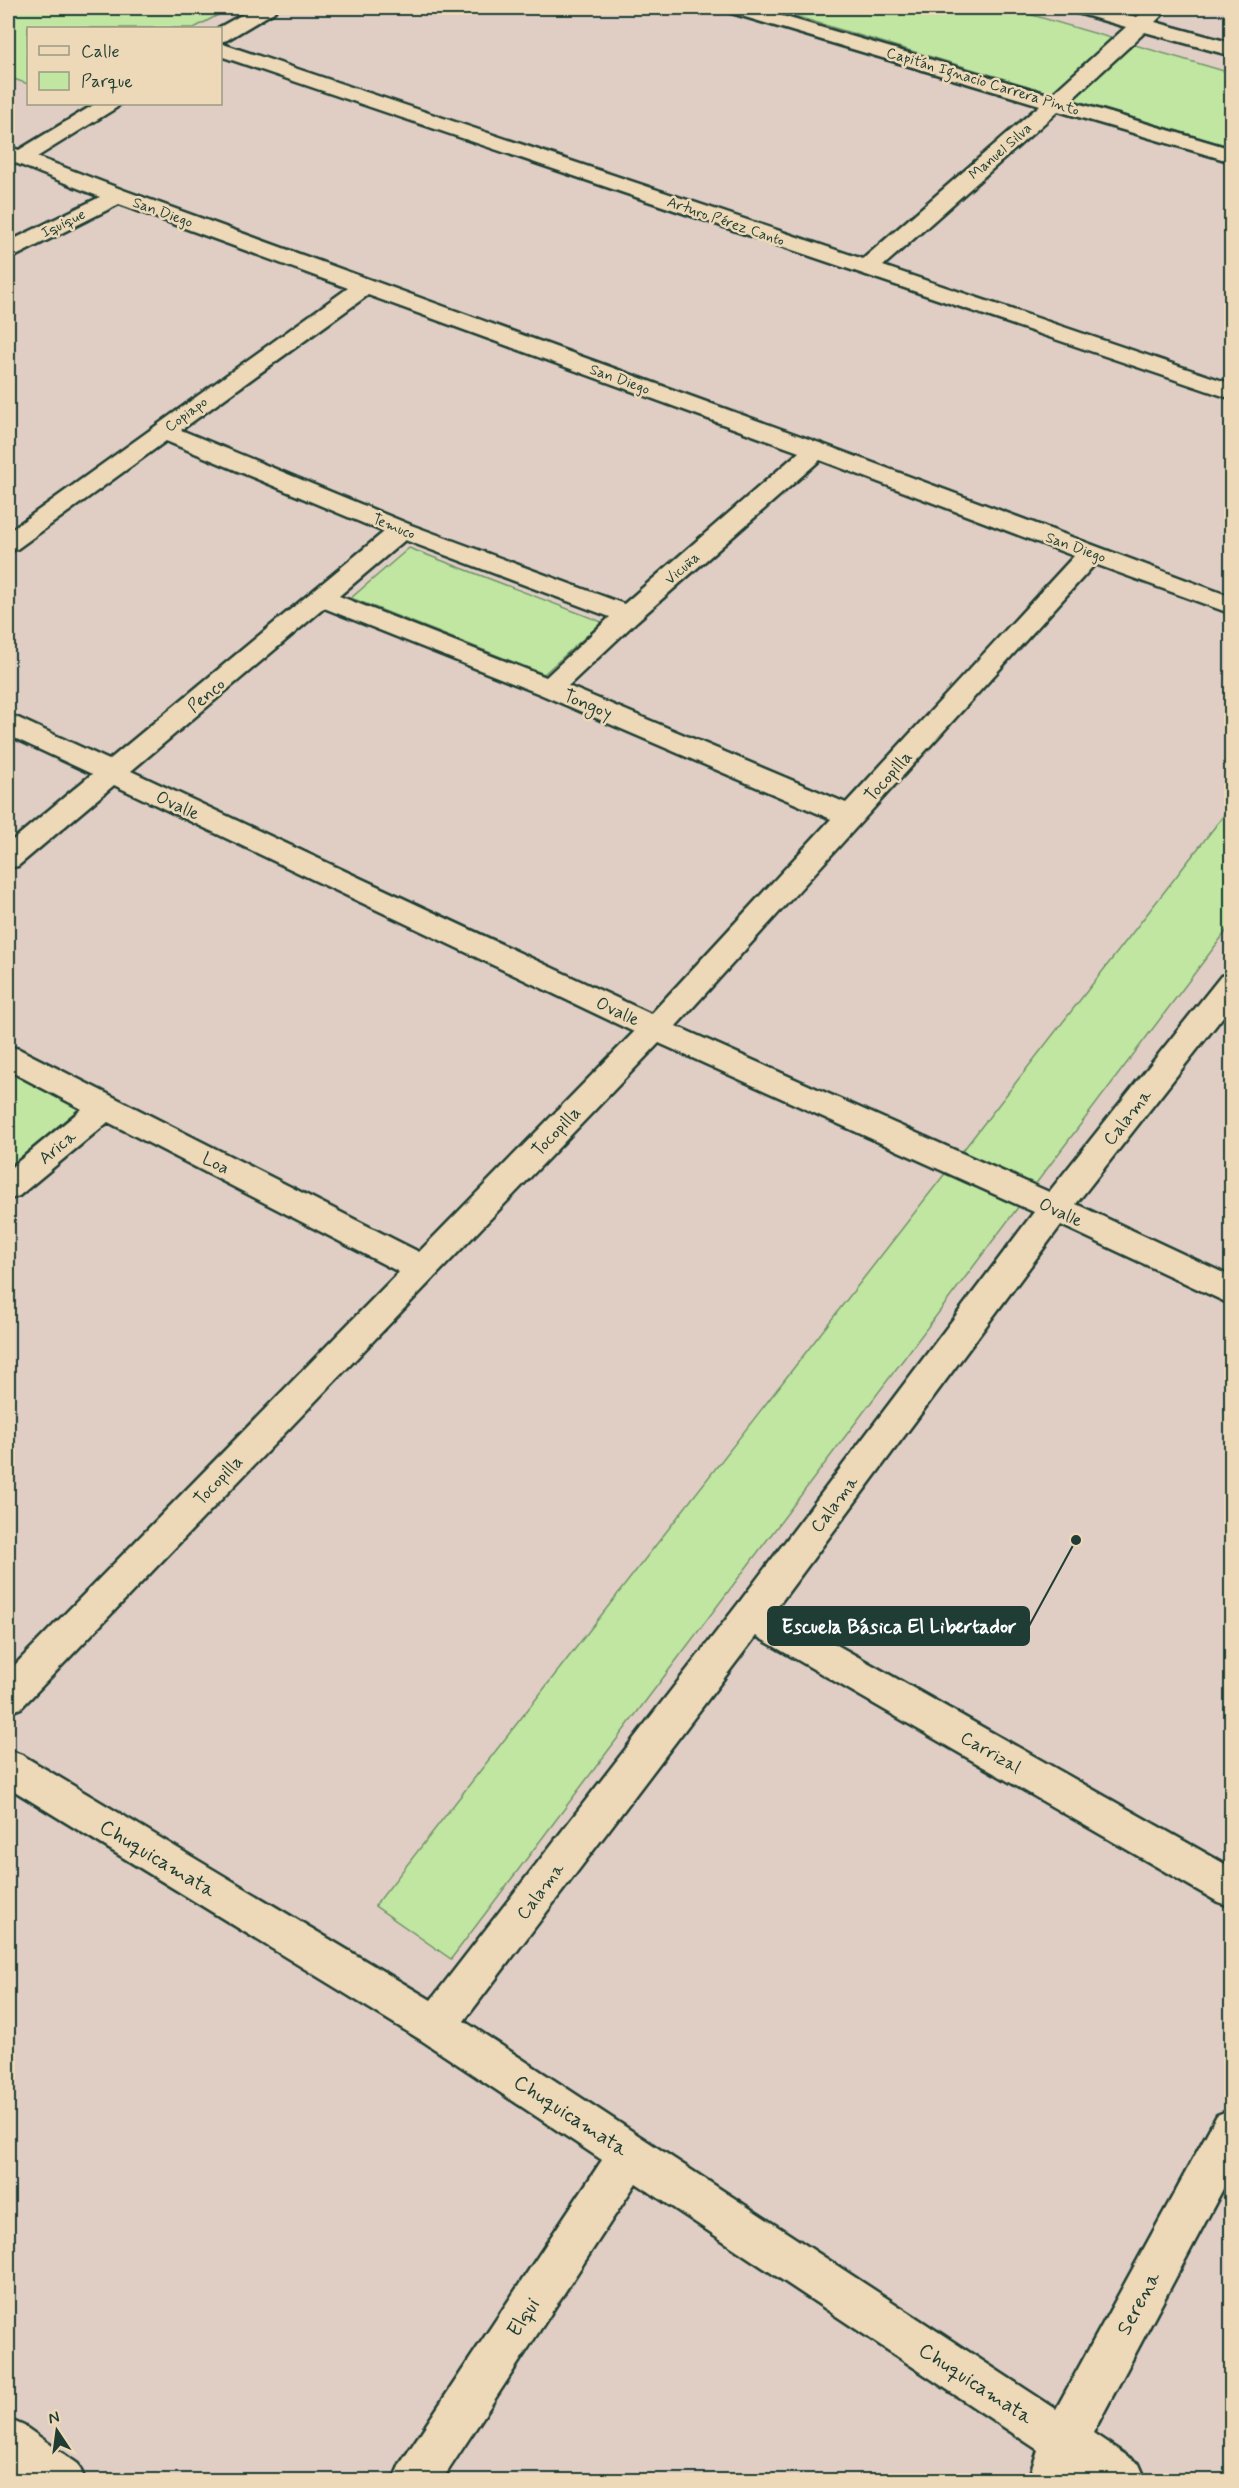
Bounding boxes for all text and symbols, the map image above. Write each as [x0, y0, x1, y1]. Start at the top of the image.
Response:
legend [27, 27, 222, 105]
text: Calle [81, 40, 120, 64]
street label: Capitán Ignacio Carrera Pinto [883, 43, 1082, 122]
text: Parque [81, 70, 133, 94]
street label: Manuel Silva [965, 119, 1037, 185]
street label: San Diego [130, 193, 196, 233]
street label: Arturo Pérez Canto [664, 193, 787, 251]
street label: Iquique [38, 205, 89, 243]
street label: San Diego [587, 360, 653, 400]
street label: Copiapo [161, 392, 212, 437]
street label: Temuco [369, 509, 418, 545]
street label: San Diego [1043, 528, 1109, 568]
street label: Vicuña [661, 548, 705, 590]
street label: Penco [183, 673, 231, 719]
street label: Tongoy [559, 684, 616, 727]
street label: Tocopilla [859, 746, 918, 807]
street label: Ovalle [152, 785, 203, 826]
street label: Ovalle [592, 991, 643, 1032]
street label: Calama [1098, 1084, 1158, 1151]
street label: Tocopilla [527, 1101, 587, 1162]
street label: Arica [34, 1125, 82, 1170]
street label: Loa [198, 1147, 233, 1181]
street label: Ovalle [1035, 1192, 1086, 1233]
street label: Tocopilla [189, 1450, 249, 1511]
street label: Calama [805, 1471, 864, 1538]
callout: Escuela Básica El Libertador [768, 1607, 1029, 1645]
text: Escuela Básica El Libertador [781, 1614, 1017, 1641]
street label: Carrizal [956, 1726, 1025, 1780]
street label: Chuquicamata [94, 1813, 221, 1905]
street label: Calama [511, 1858, 570, 1925]
street label: Chuquicamata [508, 2068, 633, 2163]
street label: Serena [1110, 2266, 1168, 2340]
street label: Elqui [501, 2292, 547, 2343]
street label: Chuquicamata [913, 2336, 1038, 2431]
north arrow [27, 2401, 87, 2461]
text: N [46, 2406, 62, 2429]

